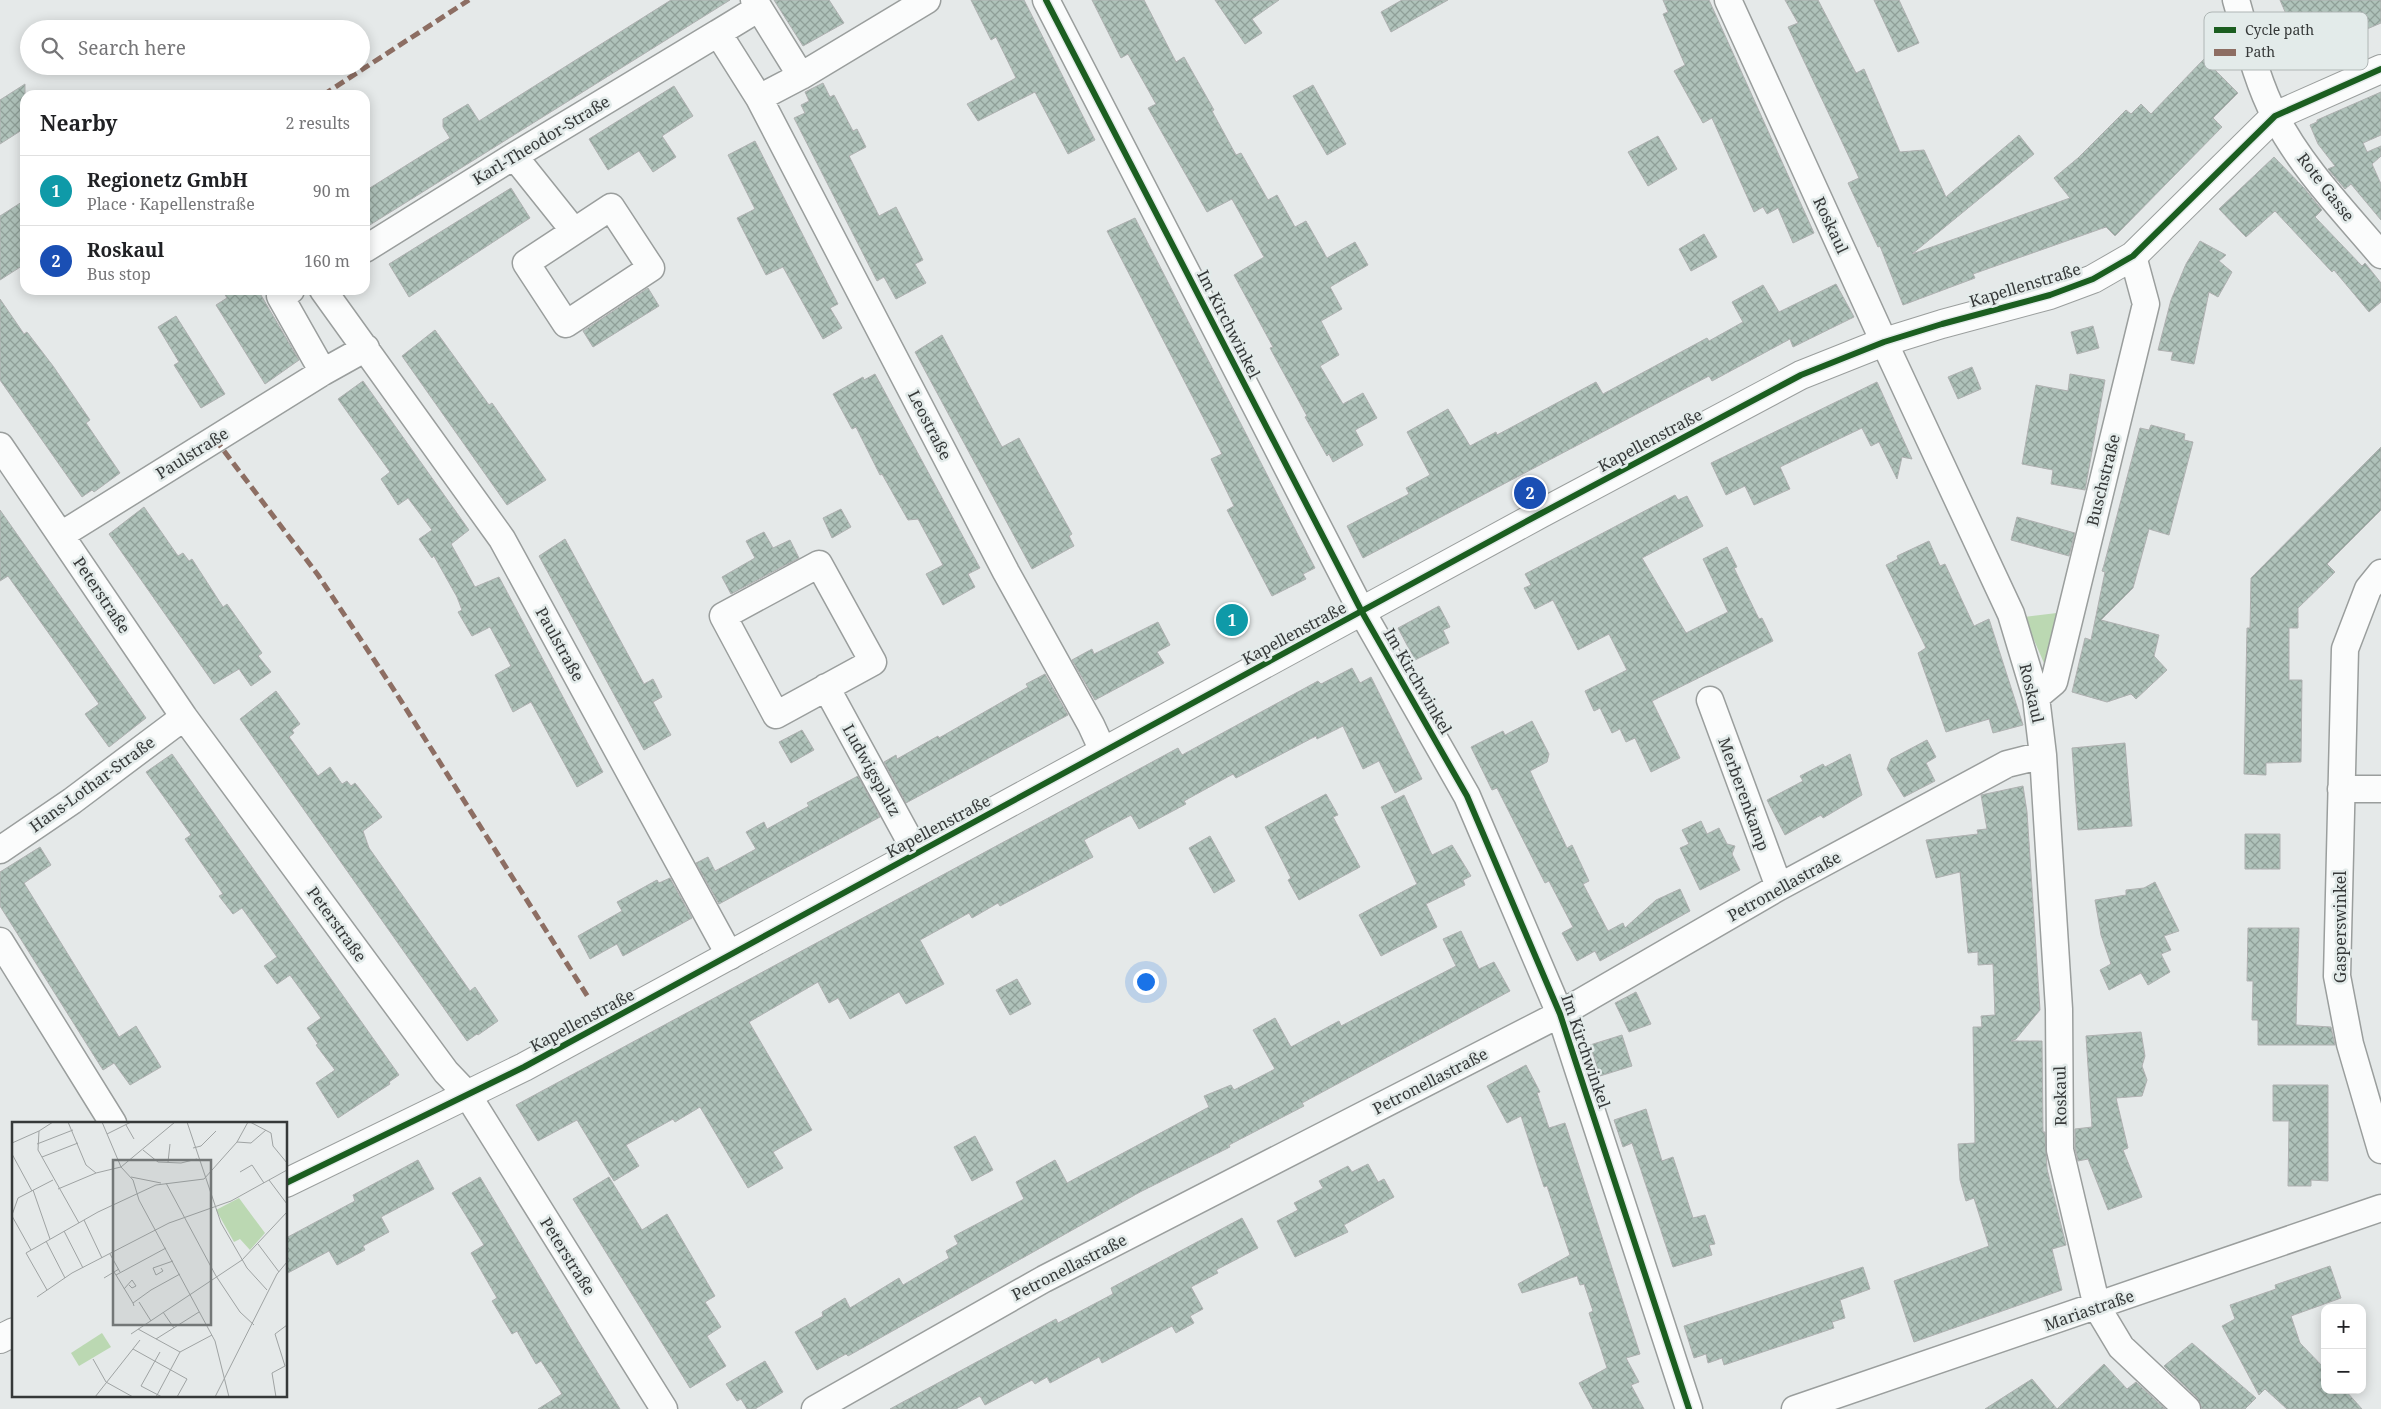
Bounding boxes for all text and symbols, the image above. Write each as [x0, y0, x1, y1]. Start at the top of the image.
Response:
legend [2204, 12, 2368, 70]
search box [20, 20, 370, 75]
text: Cycle path [2245, 20, 2314, 39]
icon: search [38, 34, 66, 62]
text: Search here [78, 35, 186, 61]
text: Path [2245, 42, 2275, 61]
street label: Karl-Theodor-Straße [468, 90, 614, 190]
text: Nearby [40, 109, 118, 137]
text: 2 results [286, 112, 350, 134]
street label: Rote Gasse [2292, 148, 2360, 226]
text: Regionetz GmbH [87, 167, 248, 193]
text: 1 [51, 180, 61, 202]
text: 90 m [313, 180, 350, 202]
text: Place · Kapellenstraße [87, 193, 255, 215]
street label: Roskaul [1808, 193, 1854, 257]
text: Roskaul [87, 237, 164, 263]
text: 2 [51, 250, 61, 272]
text: 160 m [304, 250, 350, 272]
street label: Kapellenstraße [1967, 258, 2083, 312]
text: Bus stop [87, 263, 151, 285]
street label: Im Kirchwinkel [1192, 266, 1266, 382]
street label: Leostraße [903, 386, 957, 464]
street label: Kapellenstraße [1594, 403, 1706, 477]
street label: Paulstraße [151, 422, 233, 484]
street label: Buschstraße [2081, 432, 2125, 528]
pin: 2 [1514, 474, 1546, 512]
street label: Peterstraße [68, 552, 136, 638]
street label: Kapellenstraße [1238, 596, 1350, 670]
pin: 1 [1216, 601, 1248, 639]
street label: Paulstraße [531, 603, 589, 685]
street label: Im Kirchwinkel [1379, 624, 1457, 738]
street label: Roskaul [2014, 661, 2050, 725]
street label: Ludwigsplatz [838, 720, 906, 820]
street label: Hans-Lothar-Straße [25, 731, 159, 837]
street label: Merberenkamp [1713, 734, 1775, 854]
street label: Kapellenstraße [882, 789, 994, 863]
street label: Petronellastraße [1723, 846, 1845, 926]
street label: Gasperswinkel [2329, 871, 2351, 983]
street label: Peterstraße [302, 882, 372, 966]
your location [1133, 969, 1159, 995]
street label: Kapellenstraße [526, 983, 638, 1057]
street label: Im Kirchwinkel [1556, 991, 1616, 1111]
street label: Petronellastraße [1369, 1043, 1491, 1119]
street label: Roskaul [2048, 1066, 2072, 1126]
inset map [12, 1122, 288, 1396]
street label: Peterstraße [535, 1213, 601, 1299]
street label: Petronellastraße [1008, 1229, 1130, 1305]
street label: Mariastraße [2041, 1284, 2137, 1336]
map controls [2321, 1304, 2366, 1394]
button: + [2321, 1304, 2366, 1349]
button: − [2321, 1349, 2366, 1394]

